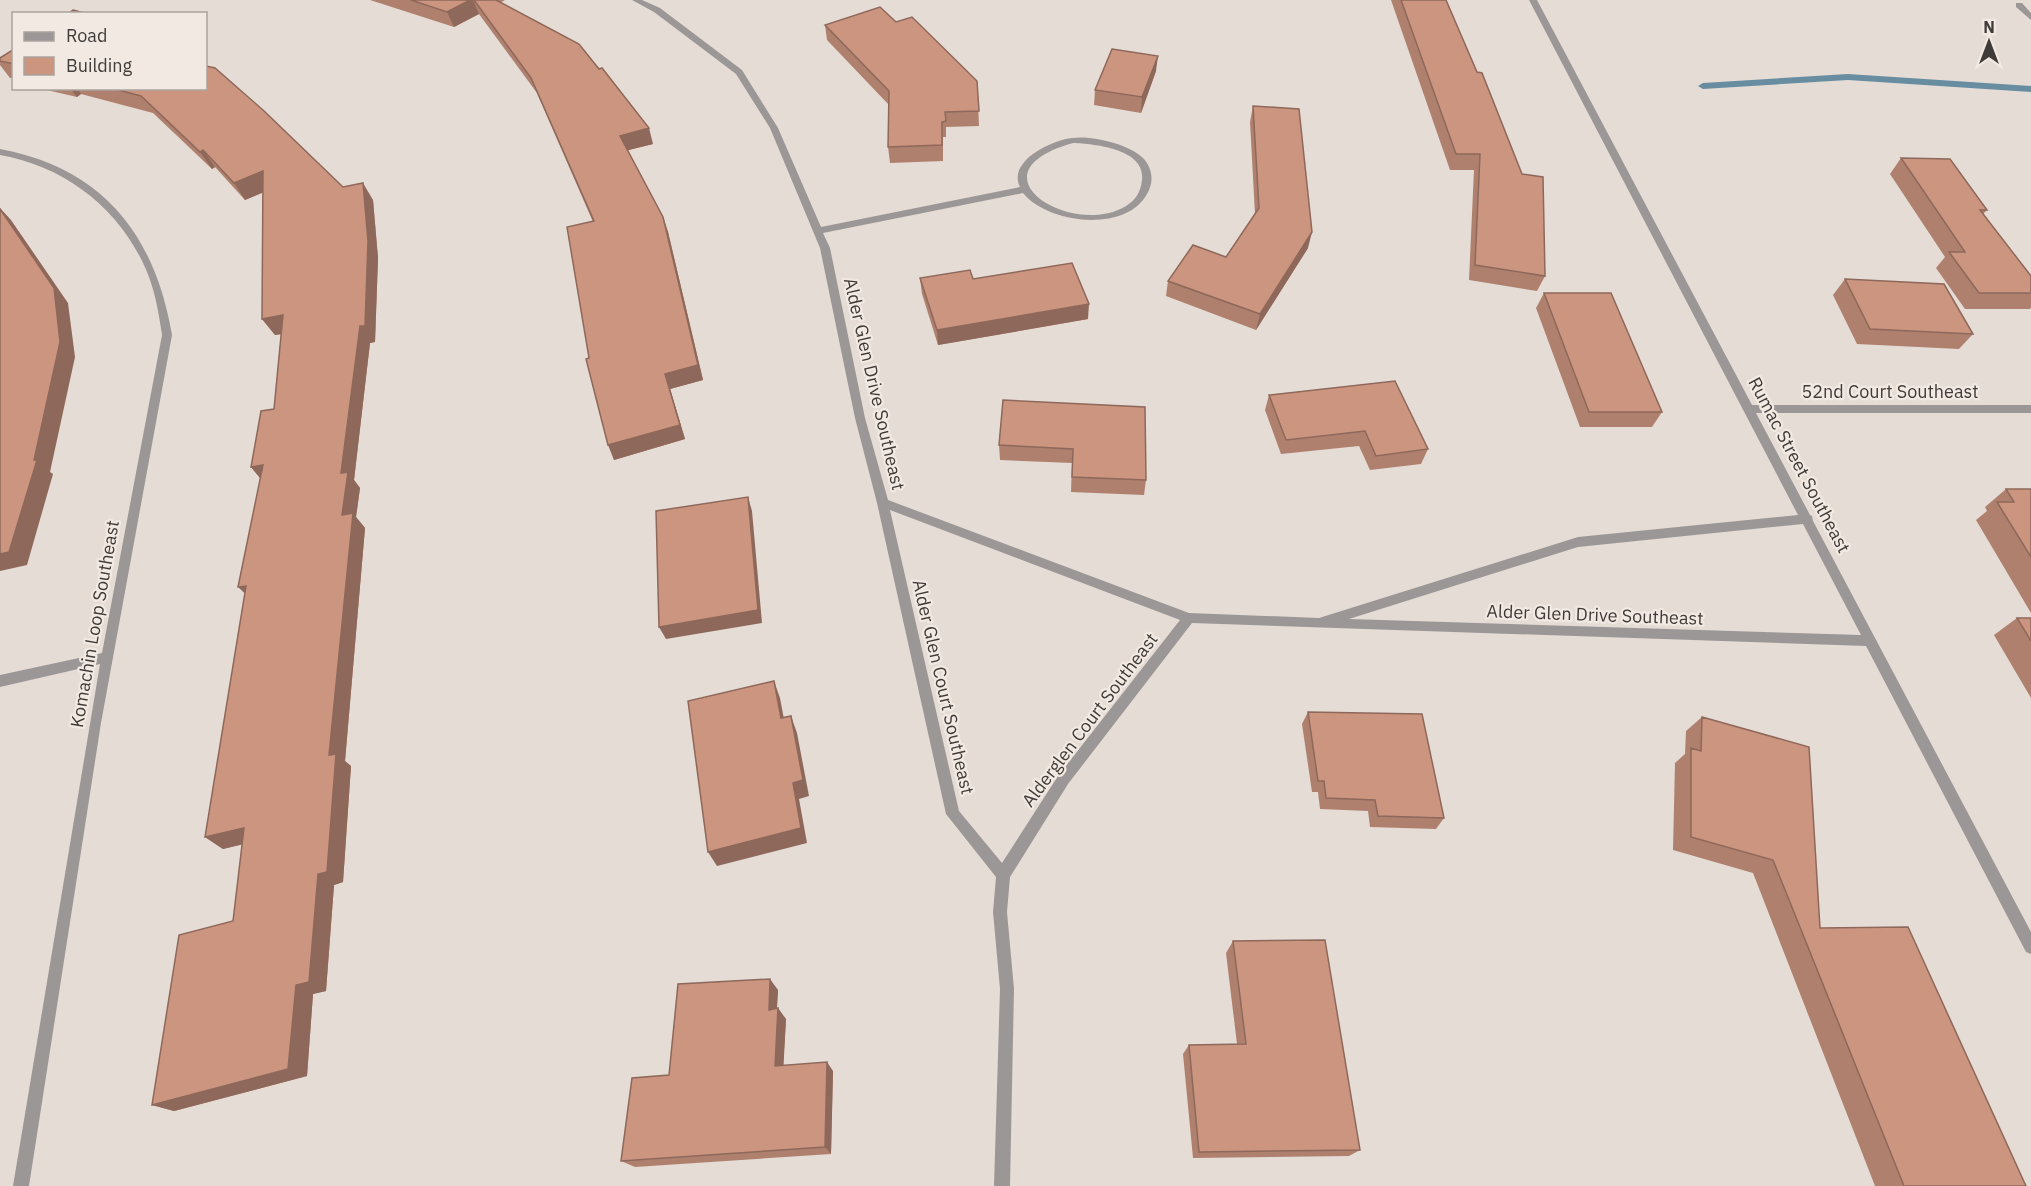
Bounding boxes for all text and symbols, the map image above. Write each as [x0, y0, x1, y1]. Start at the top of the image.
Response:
legend [12, 12, 207, 90]
north arrow [1959, 12, 2019, 72]
text: N [1983, 17, 1995, 37]
text: Road [66, 24, 107, 47]
text: Building [66, 54, 133, 77]
street label: Alder Glen Drive Southeast [839, 276, 910, 492]
street label: Rumac Street Southeast [1743, 373, 1856, 557]
street label: 52nd Court Southeast [1802, 380, 1979, 403]
street label: Komachin Loop Southeast [65, 518, 124, 729]
street label: Alder Glen Court Southeast [908, 577, 979, 797]
street label: Alder Glen Drive Southeast [1486, 599, 1704, 630]
street label: Alderglen Court Southeast [1017, 628, 1163, 811]

